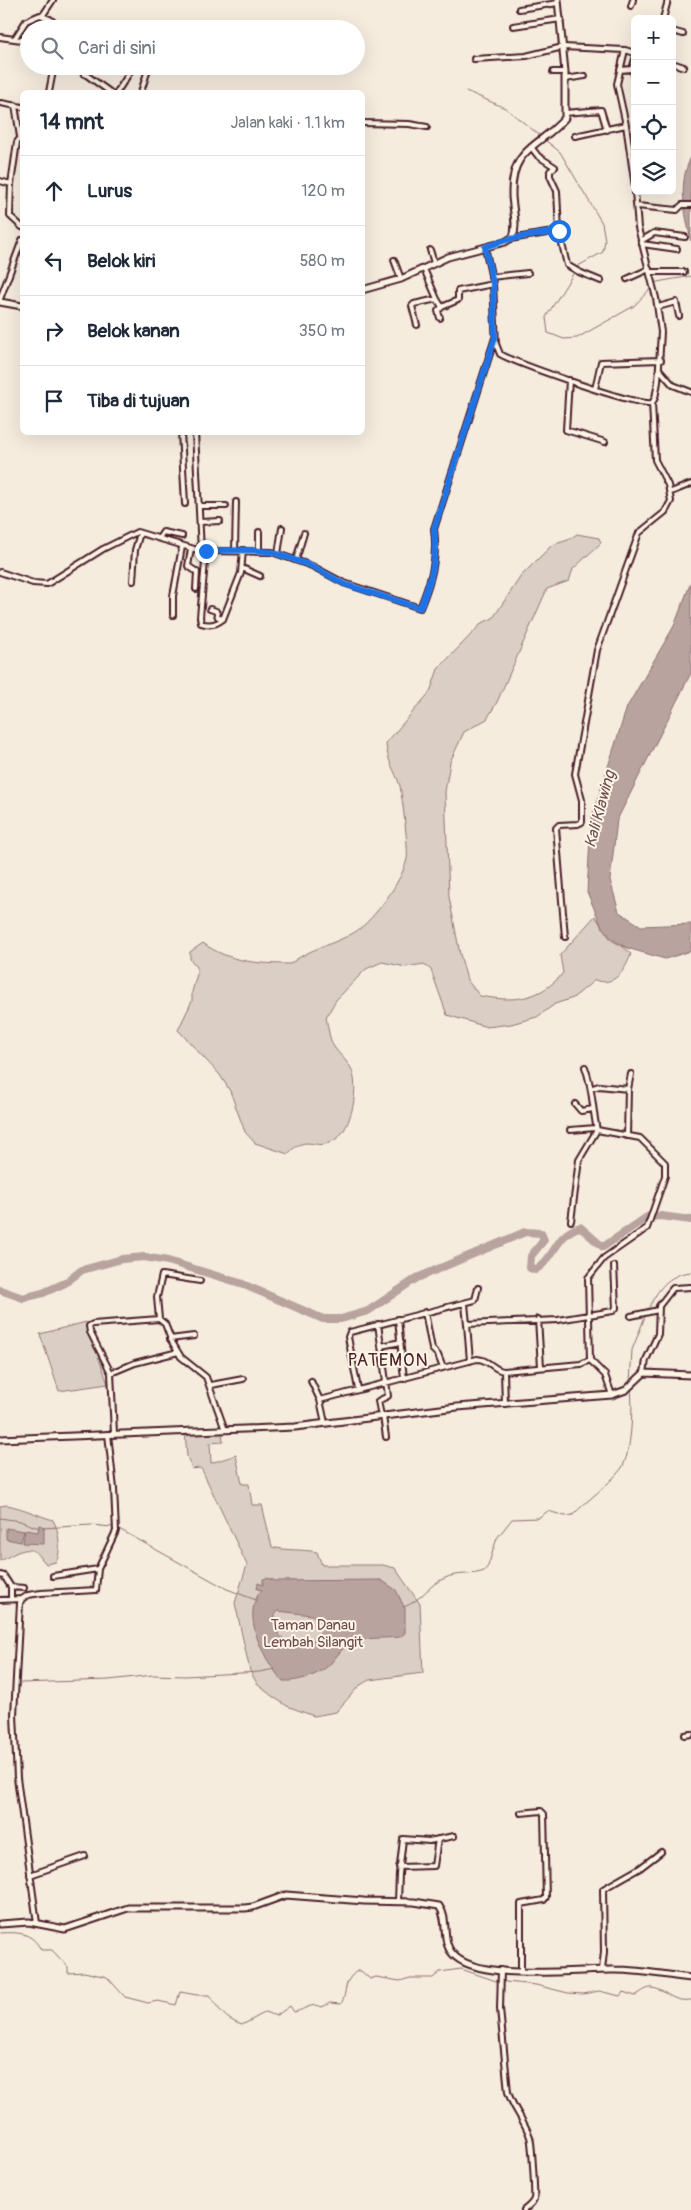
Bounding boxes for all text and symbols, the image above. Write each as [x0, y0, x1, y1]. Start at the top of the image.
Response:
map controls [631, 15, 676, 195]
button: + [631, 15, 676, 60]
search box [20, 20, 365, 75]
icon: search [38, 34, 66, 62]
text: Cari di sini [78, 36, 155, 60]
button: − [631, 60, 676, 105]
button: locate [631, 105, 676, 150]
text: 14 mnt [40, 109, 104, 136]
text: Jalan kaki · 1.1 km [230, 113, 345, 133]
button: layers [631, 150, 676, 195]
icon: ahead [40, 177, 68, 205]
text: Lurus [87, 179, 132, 203]
text: 120 m [301, 181, 345, 201]
route start [548, 220, 571, 243]
icon: left [40, 247, 68, 275]
text: Belok kiri [87, 249, 155, 273]
text: 580 m [300, 251, 345, 271]
icon: right [40, 317, 68, 345]
text: Belok kanan [87, 319, 180, 343]
text: 350 m [299, 321, 345, 341]
icon: arrive [40, 387, 68, 415]
text: Tiba di tujuan [87, 389, 190, 413]
route end [195, 540, 218, 563]
water label: Kali Klawing [580, 767, 620, 850]
district label: PATEMON [347, 1349, 429, 1372]
park label: Taman Danau Lembah Silangit [263, 1616, 364, 1652]

